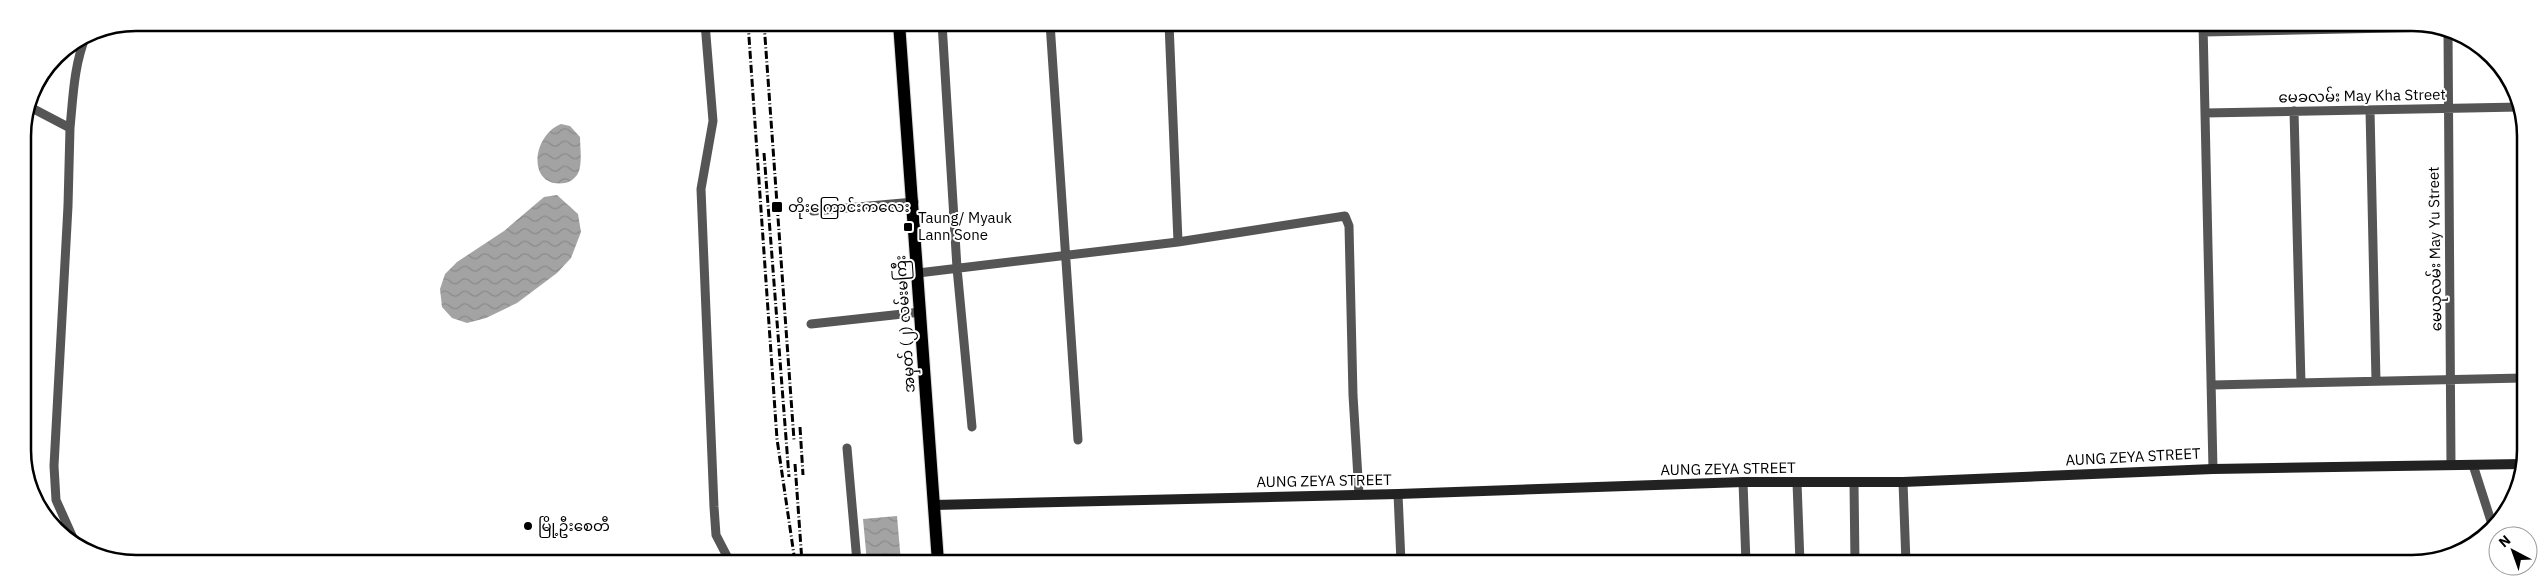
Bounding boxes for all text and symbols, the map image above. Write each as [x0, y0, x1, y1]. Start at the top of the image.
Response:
street label: မေခလမ်း May Kha Street [2278, 85, 2446, 106]
street label: မေယုလမ်း May Yu Street [2424, 166, 2448, 332]
place label: တိုးကြောင်းကလေး [788, 197, 910, 219]
marker: တိုးကြောင်းကလေး [770, 200, 784, 214]
place label: Taung/ Myauk Lann Sone [918, 208, 1012, 244]
marker: Taung/ Myauk Lann Sone [902, 221, 914, 233]
street label: အမှတ် (၂) လမ်းမကြီး [890, 254, 922, 394]
street label: AUNG ZEYA STREET [2065, 443, 2201, 470]
street label: AUNG ZEYA STREET [1660, 458, 1796, 479]
street label: AUNG ZEYA STREET [1256, 470, 1392, 491]
place label: မြို့ဦးစေတီ [538, 516, 610, 538]
marker: မြို့ဦးစေတီ [522, 520, 534, 532]
north arrow [2488, 526, 2538, 576]
text: N [2495, 531, 2514, 551]

